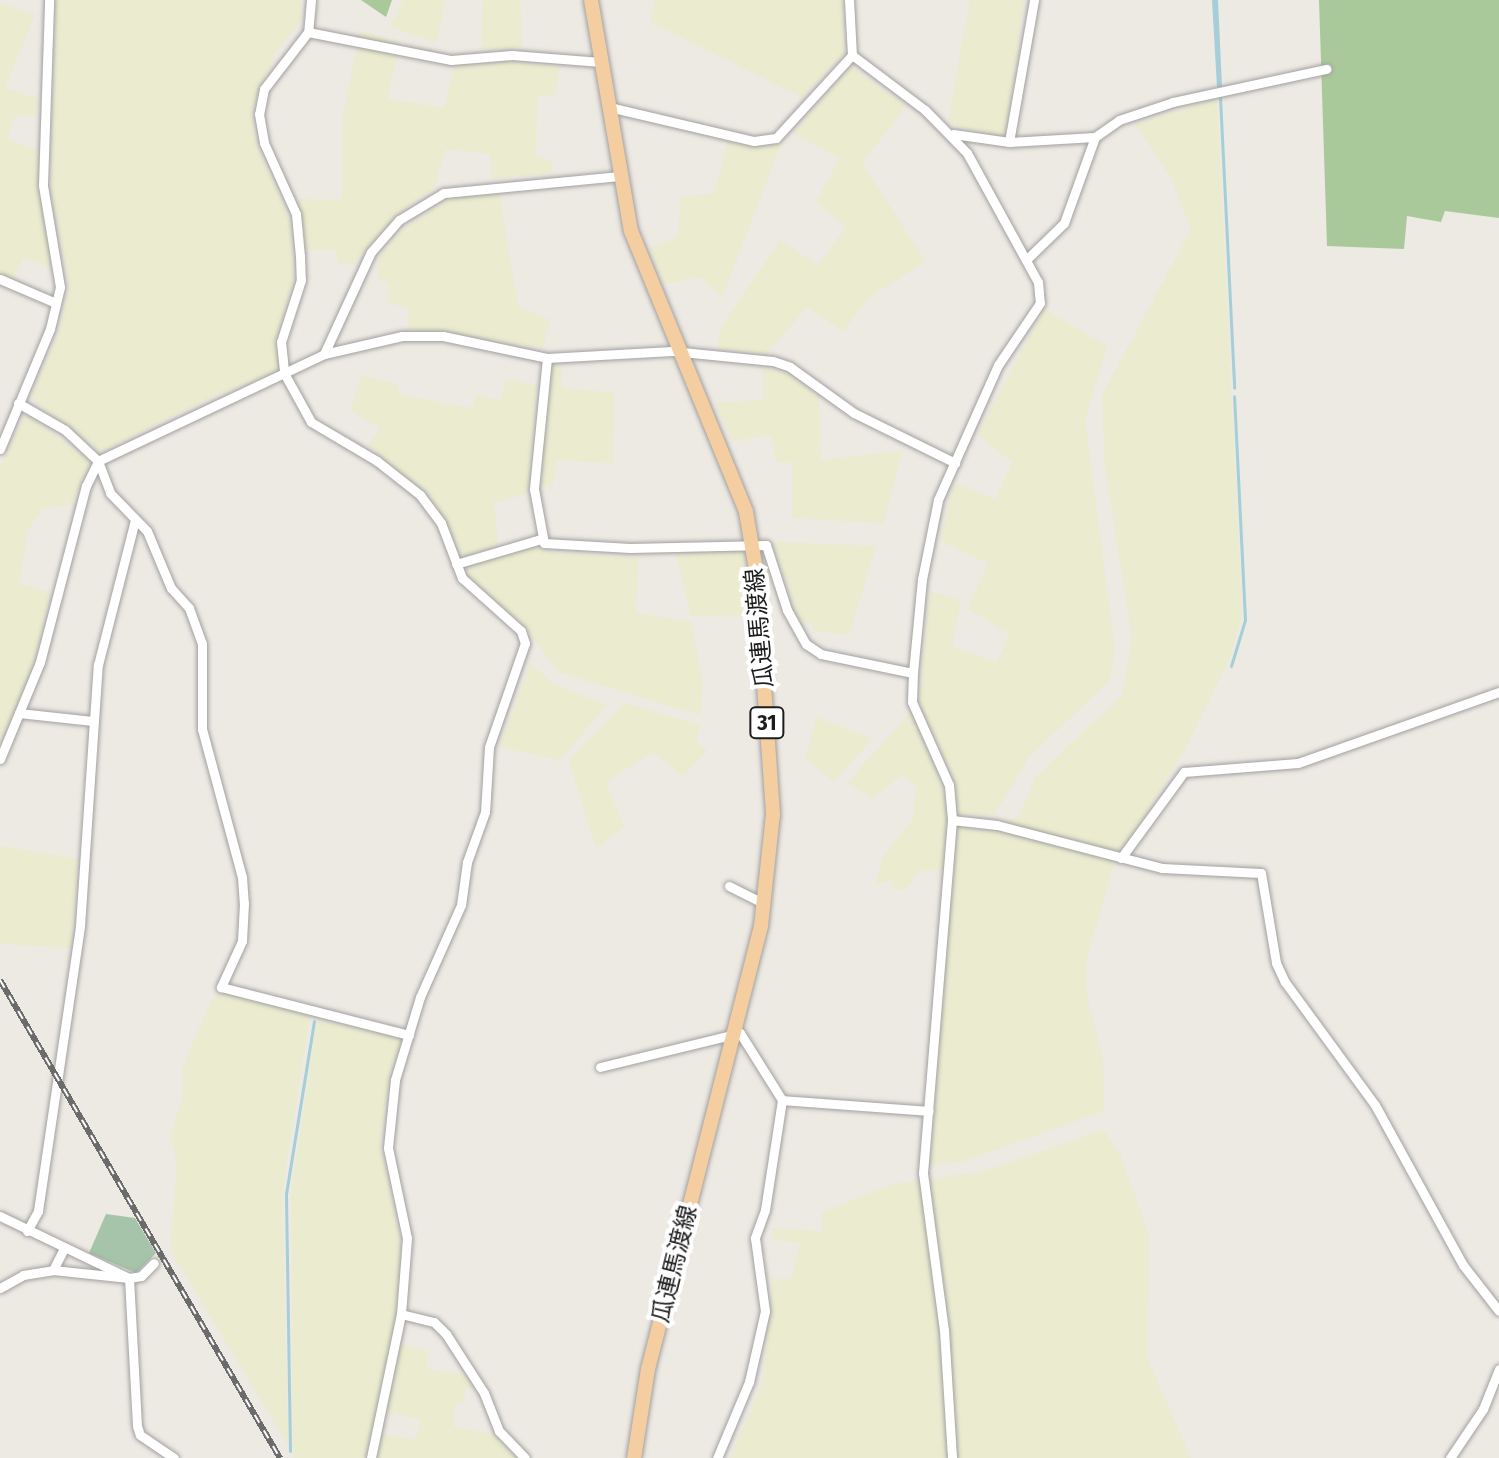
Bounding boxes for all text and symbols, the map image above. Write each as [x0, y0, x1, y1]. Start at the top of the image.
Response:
street label: 瓜連馬渡線 [740, 567, 780, 689]
road number: 31 [749, 705, 785, 741]
street label: 瓜連馬渡線 [647, 1202, 703, 1326]

